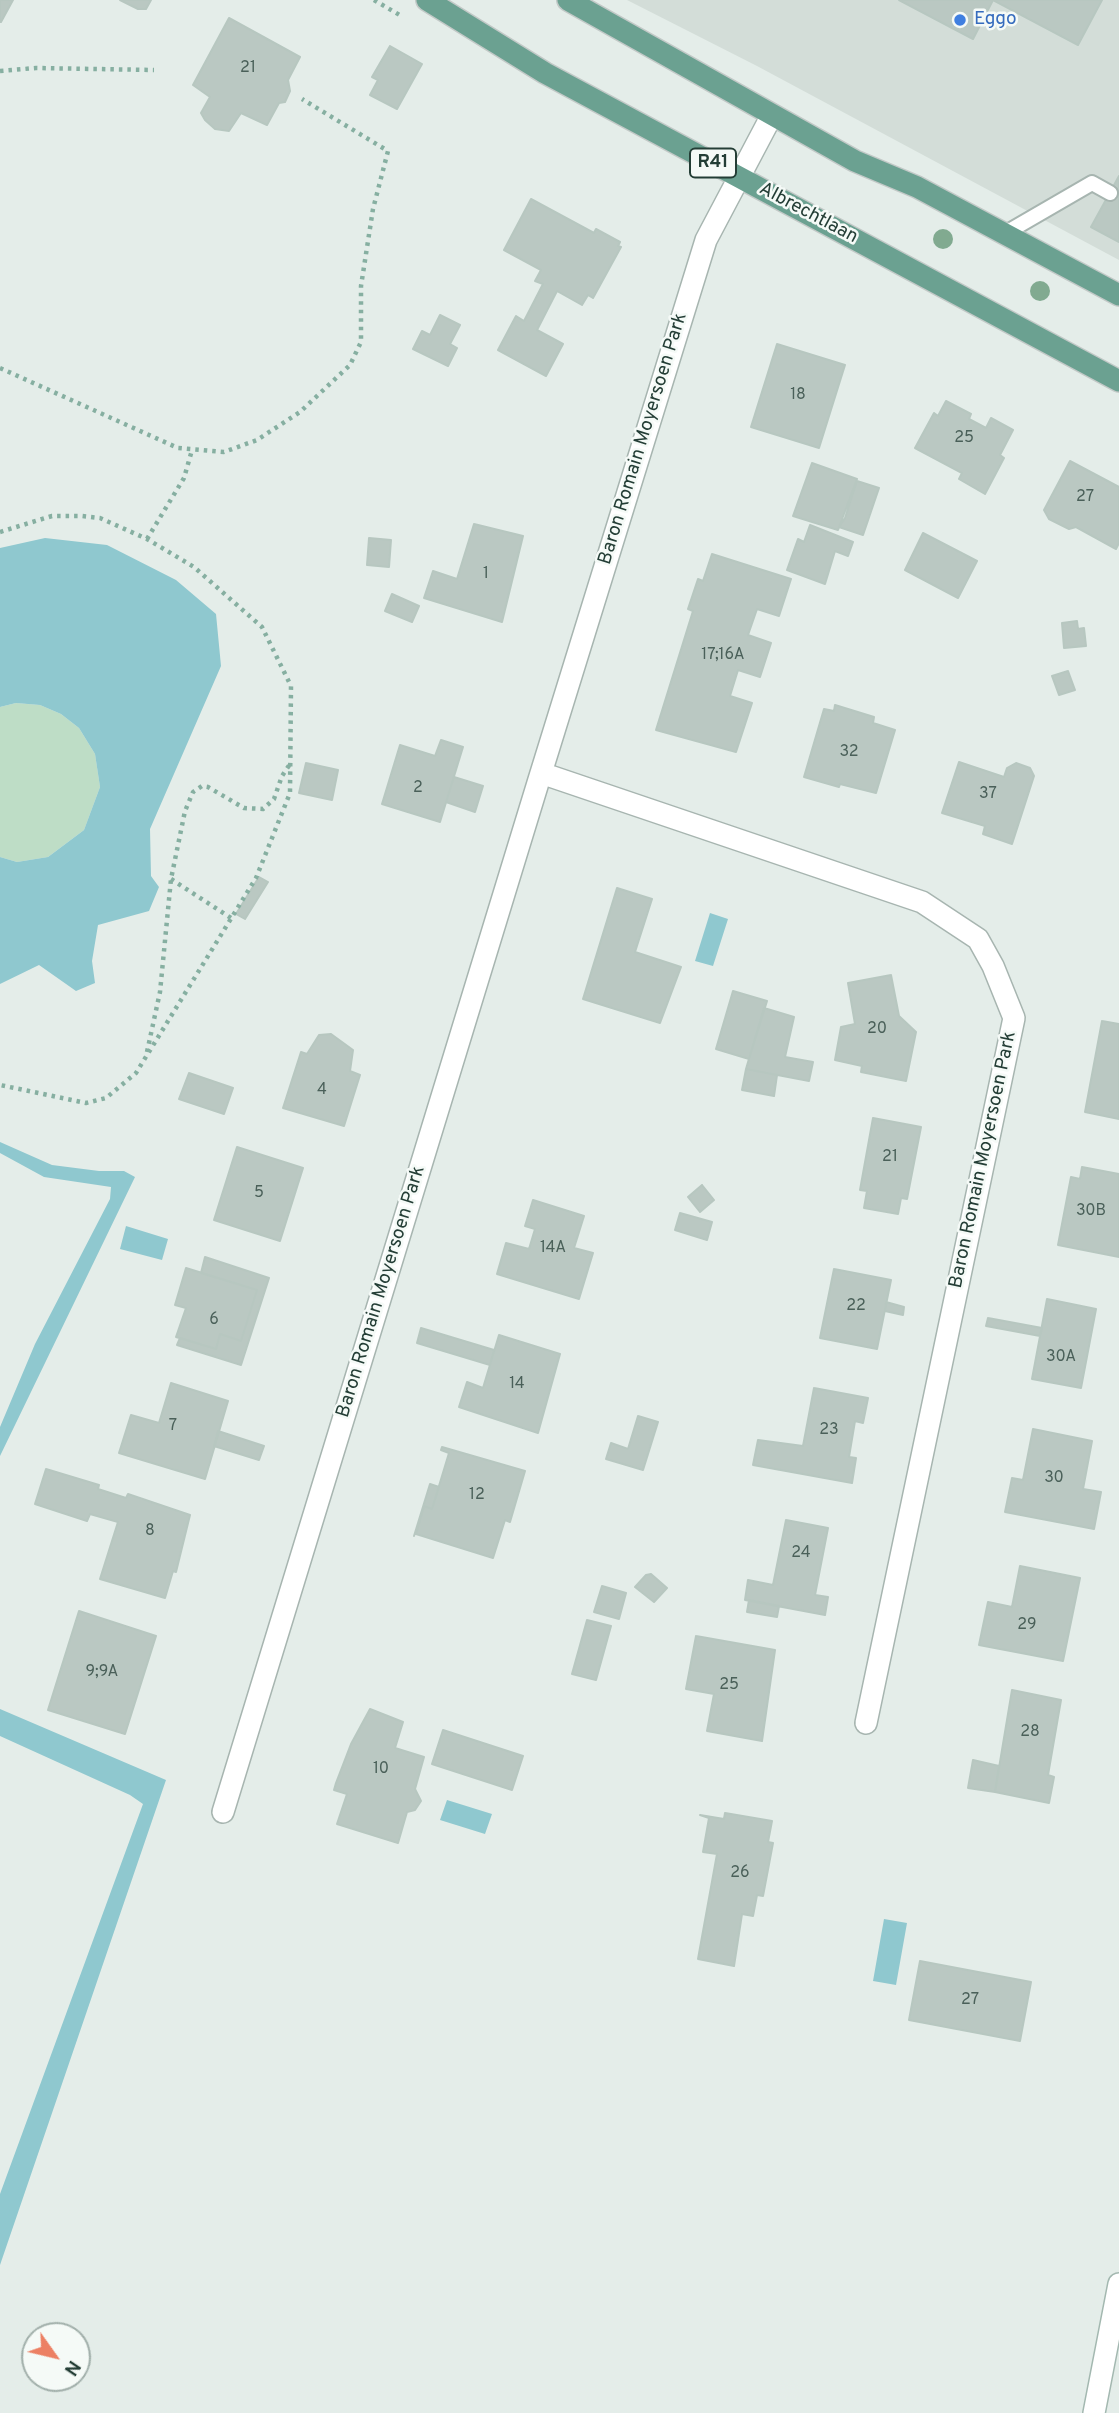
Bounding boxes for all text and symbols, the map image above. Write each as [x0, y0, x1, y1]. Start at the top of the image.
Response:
place label: Eggo [974, 9, 1017, 31]
marker: Eggo [952, 12, 968, 28]
house number: 21 [240, 59, 256, 79]
road number: R41 [690, 148, 736, 178]
street label: Albrechtlaan [755, 178, 861, 250]
street label: Baron Romain Moyersoen Park [595, 310, 693, 568]
house number: 18 [790, 386, 806, 406]
house number: 25 [954, 429, 974, 449]
house number: 27 [1076, 488, 1094, 508]
house number: 1 [483, 565, 489, 585]
house number: 17;16A [701, 646, 745, 666]
house number: 32 [839, 743, 859, 763]
house number: 2 [413, 779, 423, 799]
house number: 37 [979, 785, 997, 805]
house number: 20 [867, 1020, 887, 1040]
street label: Baron Romain Moyersoen Park [946, 1029, 1022, 1291]
house number: 4 [317, 1081, 327, 1101]
house number: 21 [882, 1148, 898, 1168]
street label: Baron Romain Moyersoen Park [333, 1163, 431, 1421]
house number: 5 [254, 1184, 264, 1204]
house number: 30B [1076, 1202, 1106, 1222]
house number: 14A [540, 1239, 566, 1259]
house number: 22 [846, 1297, 866, 1317]
house number: 6 [209, 1311, 219, 1331]
house number: 30A [1046, 1348, 1076, 1368]
house number: 14 [509, 1375, 525, 1395]
house number: 7 [169, 1417, 177, 1437]
house number: 23 [819, 1421, 839, 1441]
house number: 30 [1044, 1469, 1064, 1489]
house number: 12 [469, 1486, 485, 1506]
house number: 8 [145, 1522, 155, 1542]
house number: 24 [791, 1544, 811, 1564]
house number: 29 [1017, 1616, 1037, 1636]
house number: 9;9A [86, 1663, 118, 1683]
house number: 25 [719, 1676, 739, 1696]
house number: 28 [1020, 1723, 1040, 1743]
house number: 10 [373, 1760, 389, 1780]
house number: 26 [730, 1864, 750, 1884]
house number: 27 [961, 1991, 979, 2011]
north arrow [21, 2322, 91, 2392]
text: N [58, 2355, 86, 2380]

